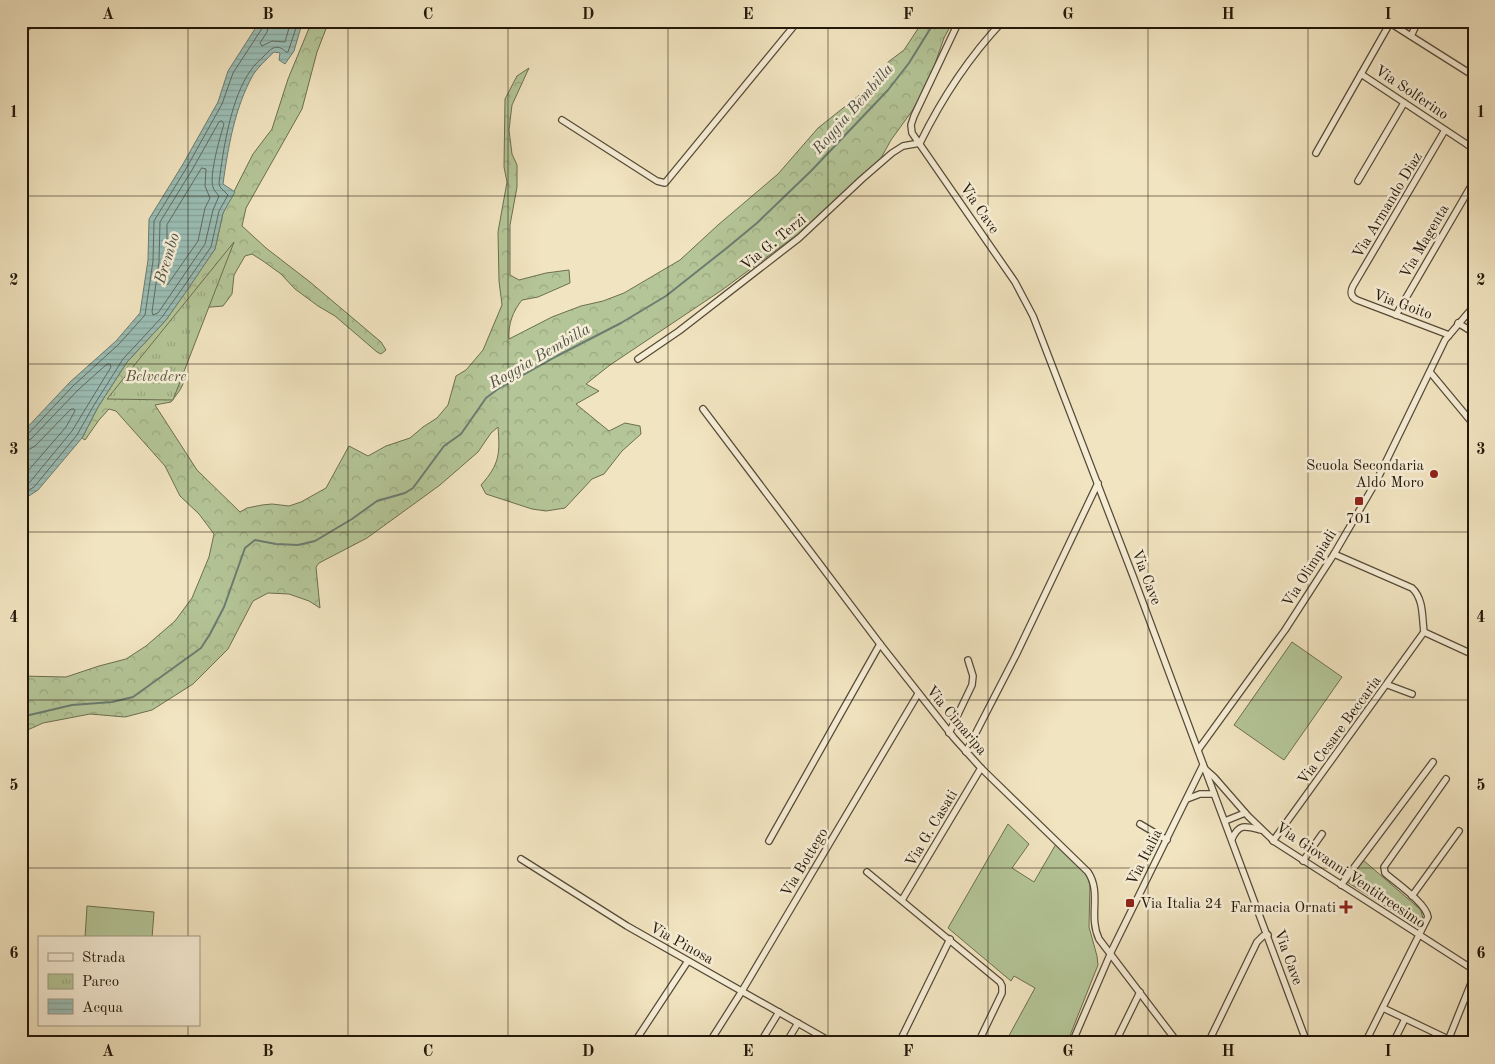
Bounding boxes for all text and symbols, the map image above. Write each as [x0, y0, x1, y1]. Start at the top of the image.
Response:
text: A [102, 7, 114, 23]
text: B [262, 7, 274, 23]
text: C [423, 7, 433, 23]
text: D [582, 7, 594, 23]
text: E [742, 7, 754, 23]
text: F [903, 7, 914, 23]
text: G [1062, 7, 1074, 23]
text: H [1221, 7, 1235, 23]
text: I [1384, 7, 1392, 23]
water label: Roggia Bembilla [809, 61, 897, 158]
street label: Via Solferino [1372, 63, 1451, 123]
text: 1 [9, 105, 19, 121]
text: 1 [1476, 105, 1486, 121]
street label: Via Armando Diaz [1351, 150, 1426, 261]
street label: Via Cave [956, 181, 1001, 237]
street label: Via Magenta [1398, 202, 1453, 281]
street label: Via G. Terzi [738, 212, 809, 274]
water label: Brembo [152, 231, 183, 287]
text: 2 [9, 273, 19, 289]
text: 2 [1476, 273, 1486, 289]
street label: Via Goito [1371, 288, 1434, 323]
water label: Roggia Bembilla [486, 321, 594, 393]
park label: Belvedere [125, 370, 186, 385]
text: 3 [9, 442, 19, 458]
text: 3 [1476, 442, 1486, 458]
place label: Scuola Secondaria Aldo Moro [1306, 459, 1425, 491]
marker: Scuola Secondaria Aldo Moro [1428, 468, 1440, 480]
marker: 701 [1353, 495, 1365, 507]
place label: 701 [1346, 512, 1372, 527]
street label: Via Olimpiadi [1281, 527, 1340, 610]
street label: Via Cave [1128, 548, 1163, 607]
text: 4 [9, 610, 19, 626]
text: 4 [1476, 610, 1486, 626]
street label: Via Cesare Beccaria [1296, 673, 1385, 788]
street label: Via Cimaripa [923, 683, 989, 759]
text: 5 [9, 778, 19, 794]
text: 5 [1476, 778, 1486, 794]
street label: Via G. Casati [904, 788, 961, 870]
street label: Via Giovanni Ventitreesimo [1273, 821, 1428, 932]
street label: Via Bottego [779, 826, 832, 900]
street label: Via Italia [1125, 827, 1166, 888]
marker: Via Italia 24 [1124, 897, 1136, 909]
place label: Via Italia 24 [1140, 897, 1222, 912]
place label: Farmacia Ornati [1230, 901, 1336, 916]
marker: Farmacia Ornati [1340, 901, 1352, 913]
street label: Via Pinosa [647, 921, 716, 968]
street label: Via Cave [1271, 928, 1305, 987]
legend [38, 936, 200, 1026]
text: 6 [9, 946, 19, 962]
text: 6 [1476, 946, 1486, 962]
text: Strada [82, 951, 126, 966]
text: Parco [82, 975, 119, 990]
text: Acqua [82, 1001, 124, 1016]
text: A [102, 1044, 114, 1060]
text: B [262, 1044, 274, 1060]
text: C [423, 1044, 433, 1060]
text: D [582, 1044, 594, 1060]
text: E [742, 1044, 754, 1060]
text: F [903, 1044, 914, 1060]
text: G [1062, 1044, 1074, 1060]
text: H [1221, 1044, 1235, 1060]
text: I [1384, 1044, 1392, 1060]

